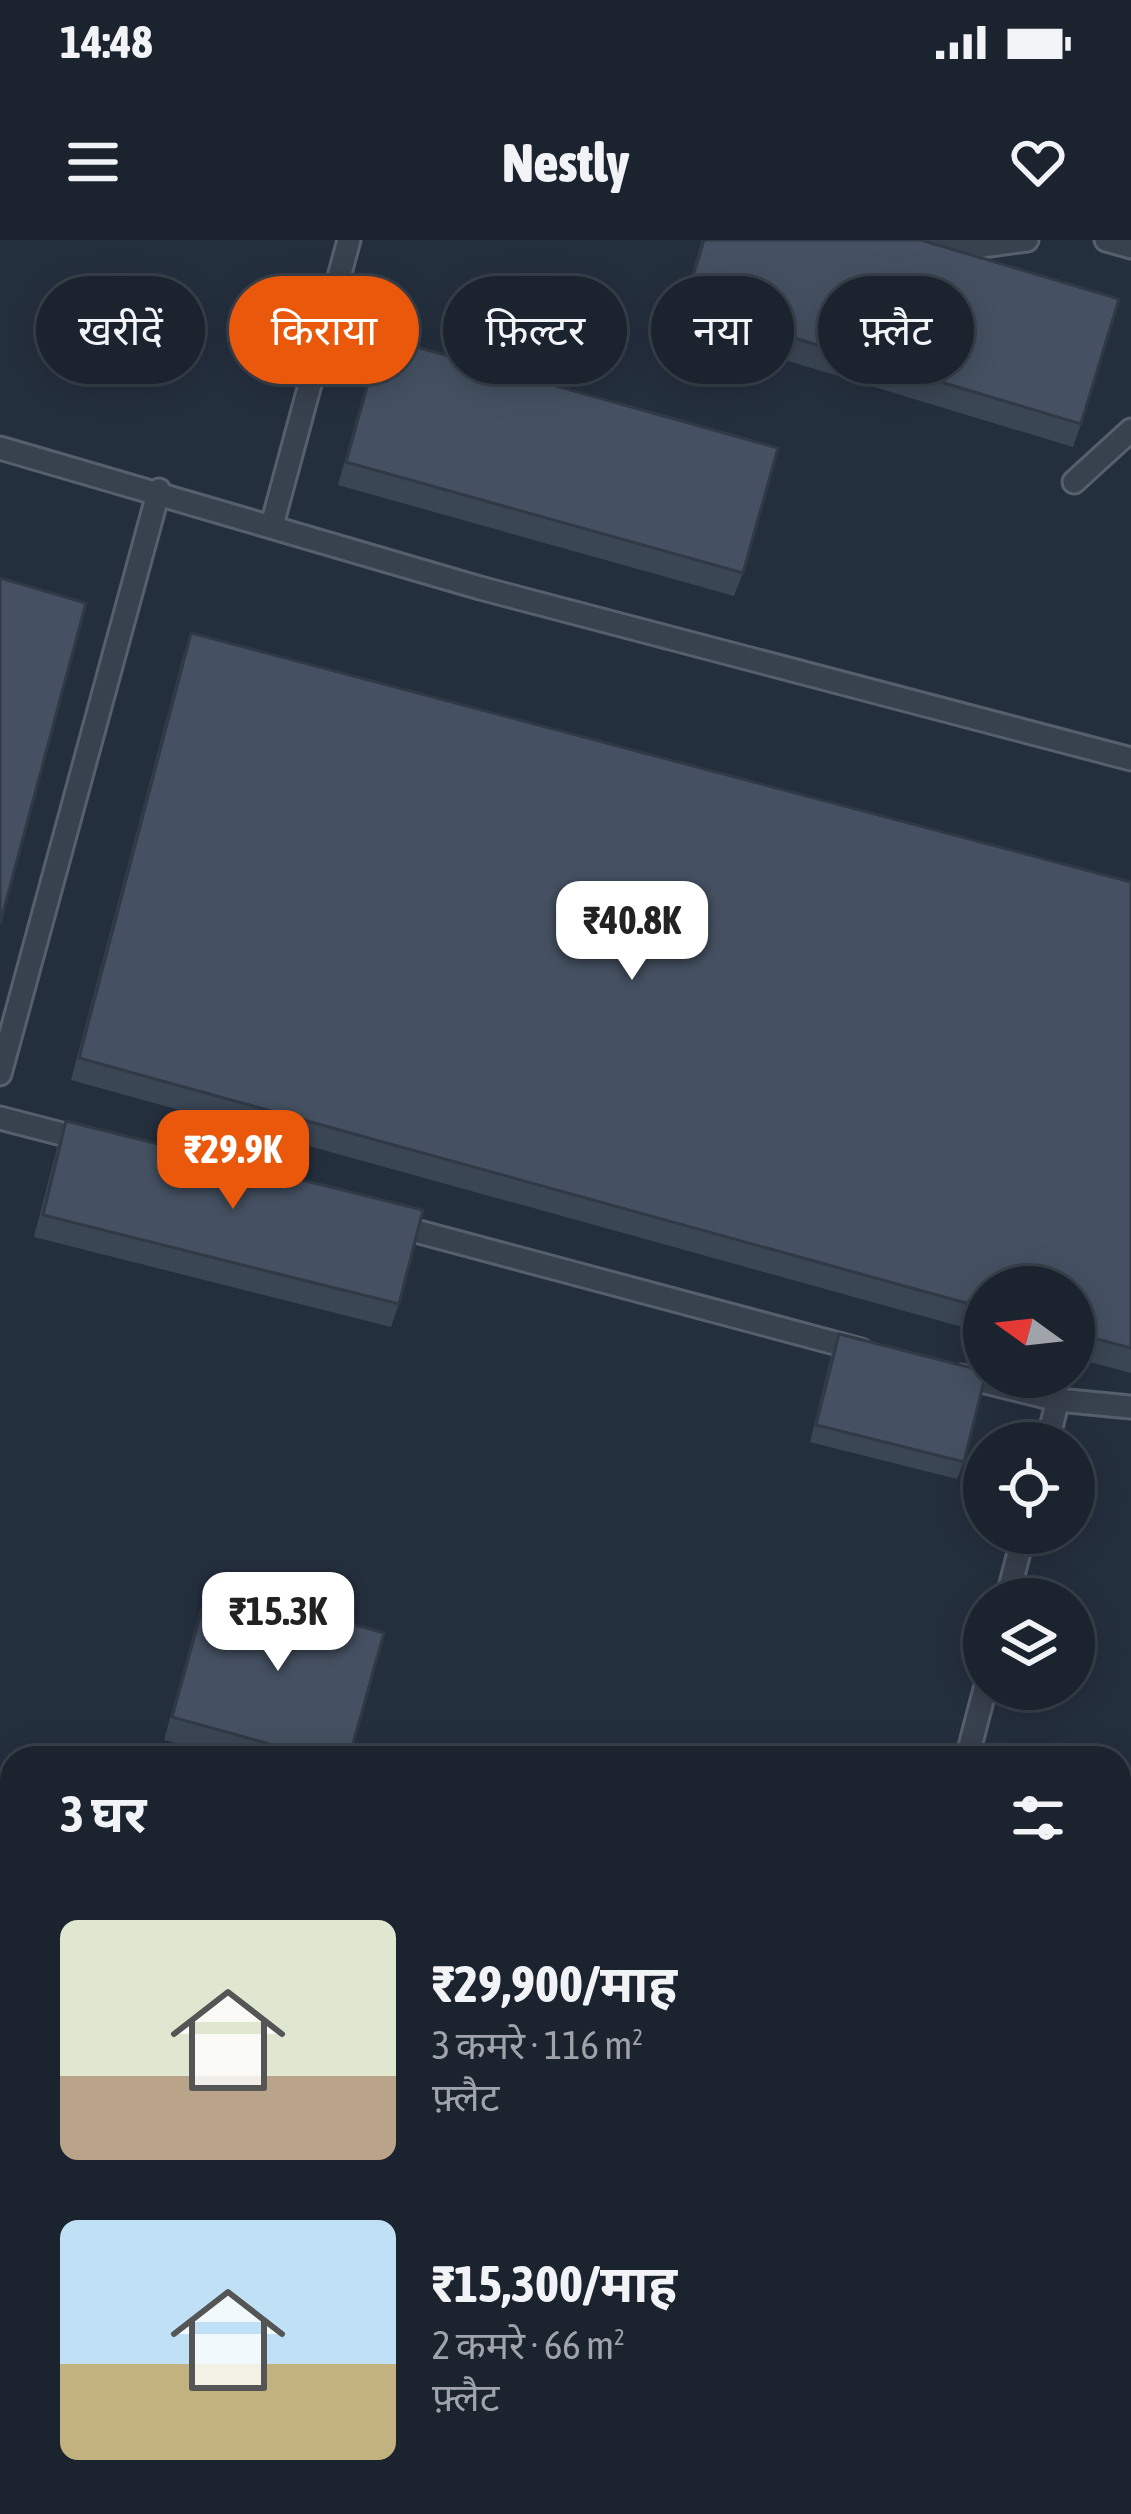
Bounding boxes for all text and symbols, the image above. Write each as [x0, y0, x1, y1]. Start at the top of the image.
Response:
text: 14:48 [60, 16, 153, 68]
icon: menu [60, 129, 126, 195]
icon: heart [1005, 129, 1071, 195]
text: Nestly [502, 132, 629, 193]
chip: खरीदें [36, 276, 205, 384]
chip: किराया [229, 276, 419, 384]
chip: फ़िल्टर [443, 276, 627, 384]
chip: नया [651, 276, 794, 384]
chip: फ़्लैट [818, 276, 974, 384]
pin: ₹40.8K [534, 881, 730, 983]
text: ₹40.8K [583, 898, 681, 942]
pin: ₹29.9K [135, 1110, 331, 1212]
text: ₹29.9K [184, 1127, 282, 1171]
north arrow [963, 1266, 1095, 1398]
map controls [963, 1266, 1095, 1710]
button: locate [963, 1422, 1095, 1554]
pin: ₹15.3K [180, 1572, 376, 1674]
button: layers [963, 1578, 1095, 1710]
text: ₹15.3K [229, 1589, 327, 1633]
text: 3 घर [60, 1784, 147, 1843]
icon: filters [1005, 1785, 1071, 1851]
text: ₹29,900/माह [432, 1954, 677, 2013]
icon: home [156, 1968, 300, 2112]
text: 3 कमरे · 116 m² [432, 2023, 643, 2067]
text: फ़्लैट [432, 2075, 499, 2119]
text: ₹15,300/माह [432, 2254, 677, 2313]
icon: home [156, 2268, 300, 2412]
text: 2 कमरे · 66 m² [432, 2323, 625, 2367]
text: फ़्लैट [432, 2375, 499, 2419]

